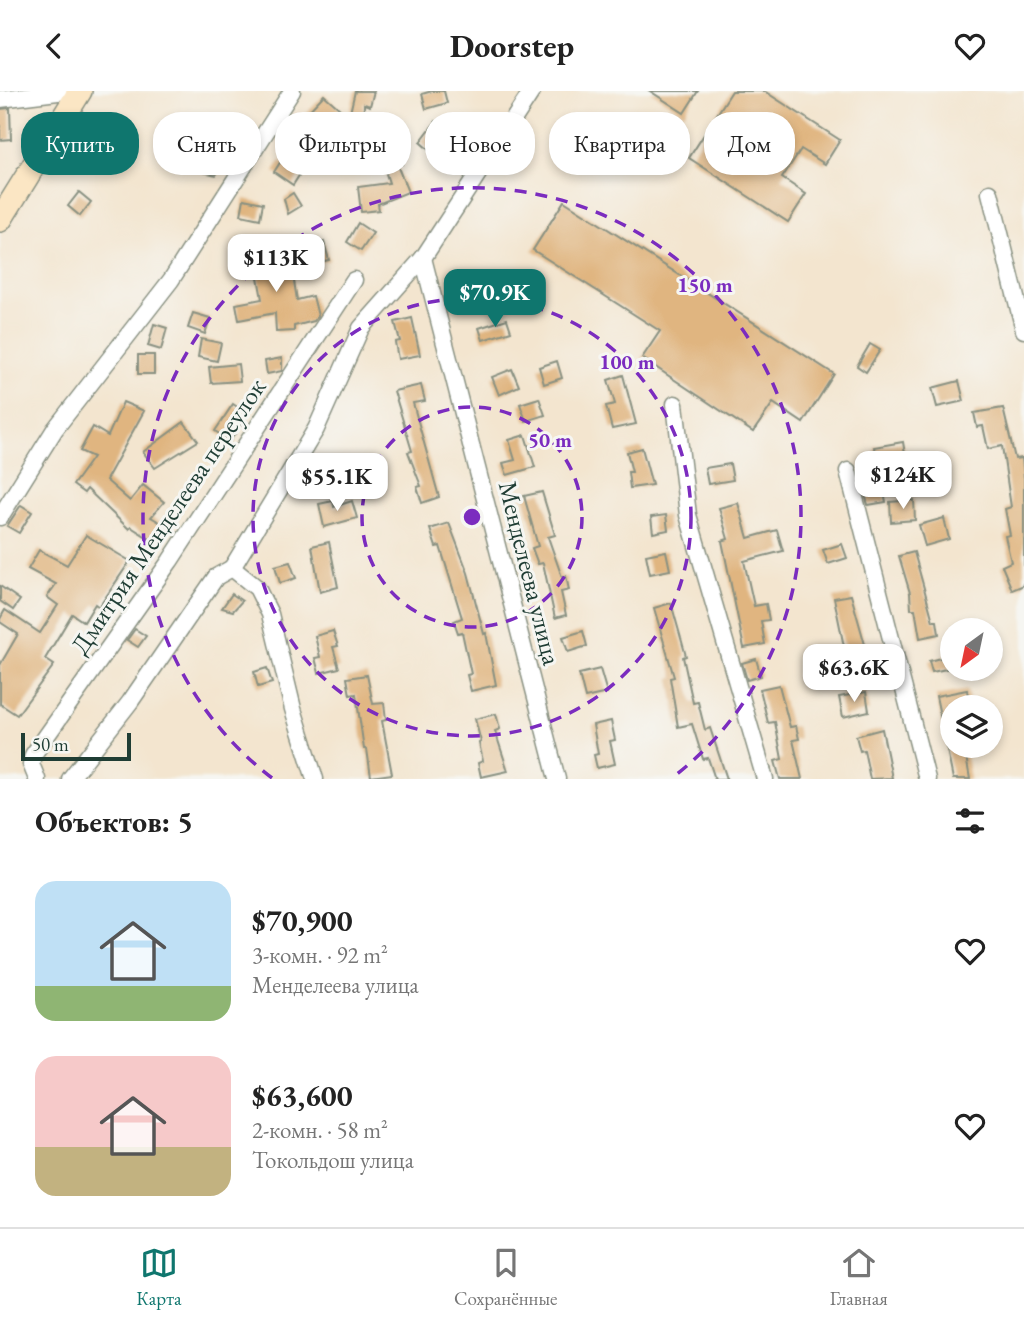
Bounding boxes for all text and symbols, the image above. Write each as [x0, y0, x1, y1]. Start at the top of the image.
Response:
text: Doorstep [450, 25, 574, 67]
icon: back [35, 27, 73, 65]
icon: heart [951, 27, 989, 65]
chip: Купить [21, 112, 139, 175]
chip: Снять [153, 112, 261, 175]
chip: Фильтры [275, 112, 411, 175]
chip: Новое [425, 112, 535, 175]
chip: Квартира [549, 112, 690, 175]
chip: Дом [704, 112, 795, 175]
pin: $113K [227, 235, 325, 294]
text: $113K [244, 242, 308, 272]
pin: $70.9K [438, 269, 552, 329]
text: 150 m [677, 271, 733, 298]
text: $70.9K [460, 277, 530, 307]
text: 100 m [599, 348, 655, 375]
street label: Дмитрия Менделеева переулок [63, 371, 274, 661]
text: 50 m [528, 426, 572, 453]
pin: $124K [854, 451, 952, 511]
pin: $55.1K [280, 453, 394, 513]
text: $124K [871, 459, 935, 489]
text: $55.1K [302, 461, 372, 491]
street label: Менделеева улица [491, 477, 569, 669]
centre of rings [460, 505, 484, 529]
north arrow [940, 618, 1003, 681]
map controls [940, 618, 1003, 758]
pin: $63.6K [797, 645, 911, 704]
text: $63.6K [819, 652, 889, 682]
button: layers [940, 695, 1003, 758]
scale bar [21, 730, 131, 762]
text: 50 m [32, 732, 69, 757]
text: Объектов: 5 [35, 802, 193, 841]
icon: filters [951, 802, 989, 840]
text: $70,900 [252, 901, 353, 940]
icon: home [91, 909, 175, 993]
icon: heart [951, 932, 989, 970]
text: 3-комн. · 92 m² [252, 940, 388, 970]
text: Менделеева улица [252, 970, 419, 1000]
text: $63,600 [252, 1076, 353, 1115]
icon: home [91, 1084, 175, 1168]
icon: heart [951, 1107, 989, 1145]
text: 2-комн. · 58 m² [252, 1115, 388, 1145]
text: Токольдош улица [252, 1145, 414, 1175]
tab: Карта [136, 1244, 182, 1311]
tab: Сохранённые [454, 1244, 558, 1311]
tab: Главная [830, 1244, 888, 1311]

